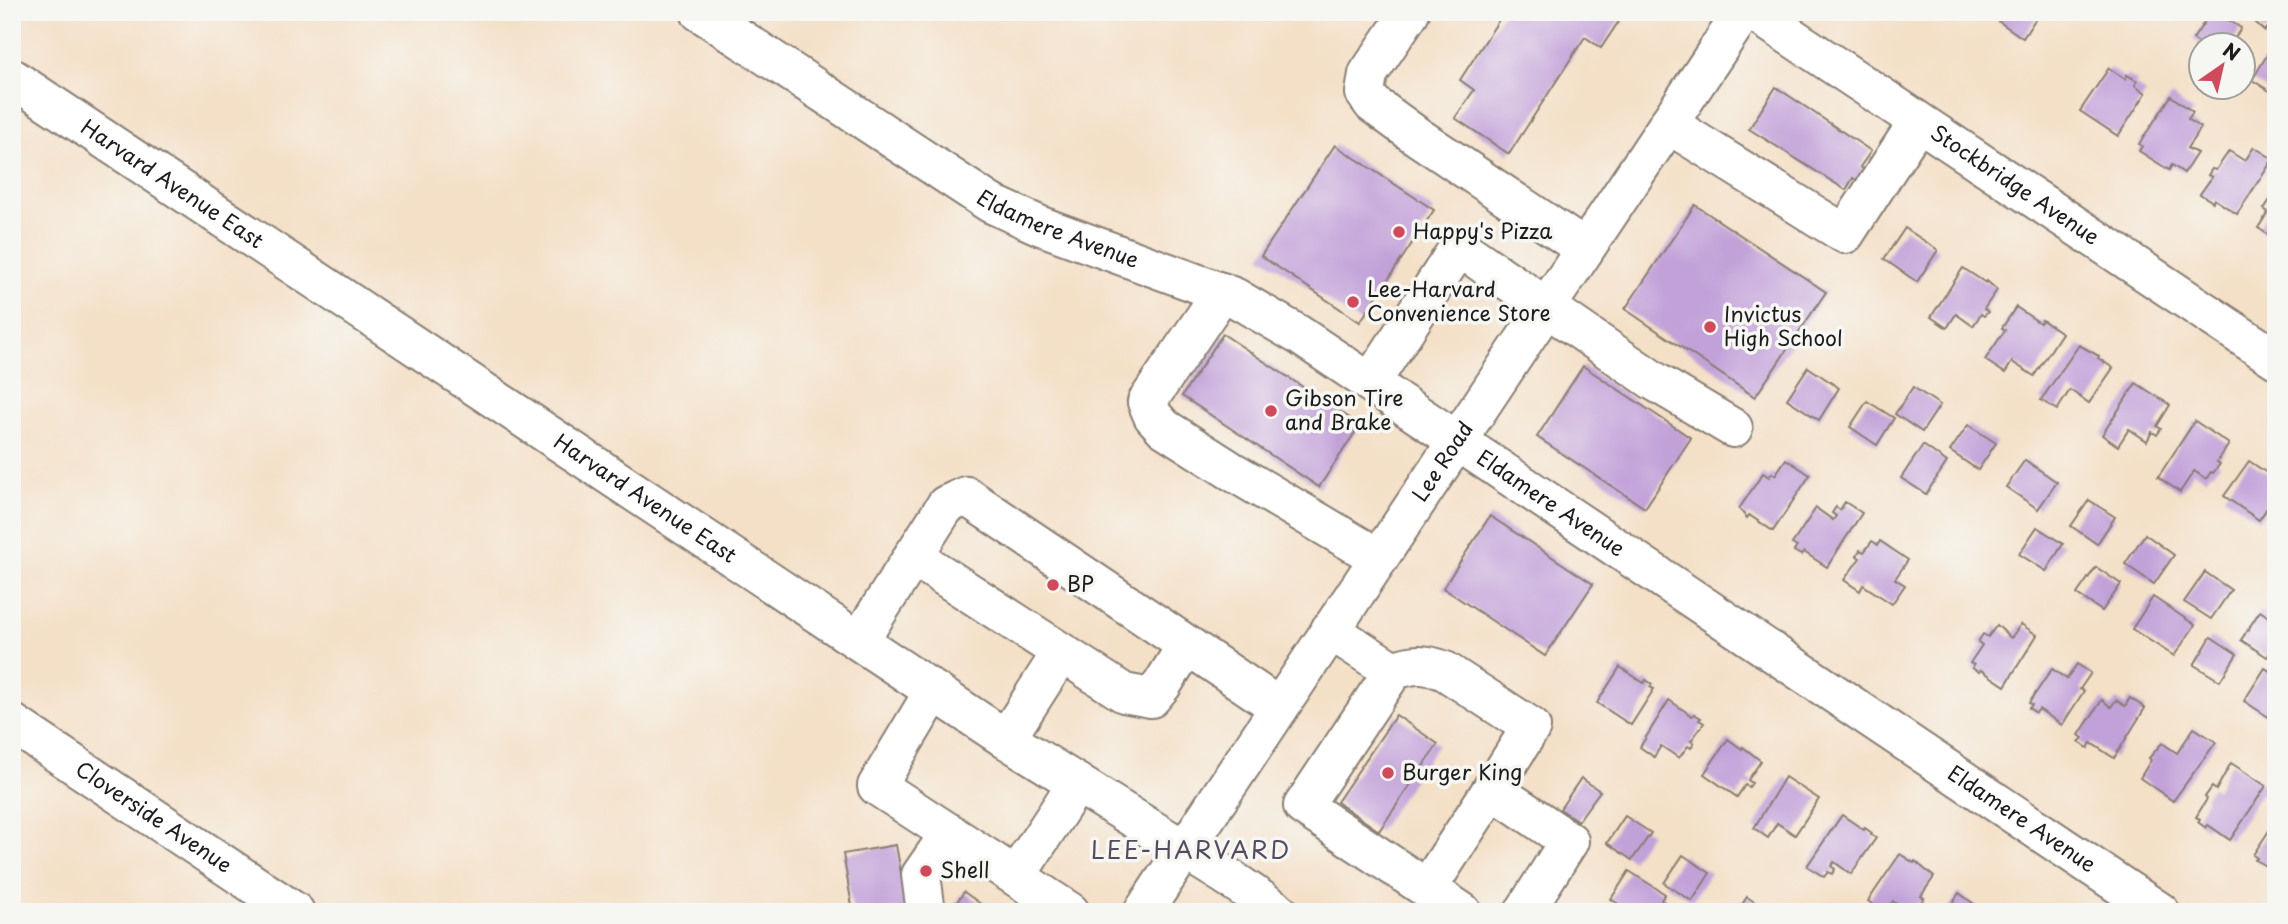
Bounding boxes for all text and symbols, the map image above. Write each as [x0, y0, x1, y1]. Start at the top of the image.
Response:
north arrow [2186, 32, 2256, 102]
text: N [2218, 35, 2246, 67]
street label: Harvard Avenue East [75, 110, 271, 255]
street label: Stockbridge Avenue [1925, 116, 2107, 251]
street label: Eldamere Avenue [971, 181, 1144, 275]
place label: Happy's Pizza [1413, 214, 1552, 246]
marker: Happy's Pizza [1391, 224, 1407, 240]
place label: Lee-Harvard Convenience Store [1367, 272, 1551, 328]
marker: Lee-Harvard Convenience Store [1345, 294, 1361, 310]
place label: Invictus High School [1724, 297, 1843, 353]
marker: Invictus High School [1702, 319, 1718, 335]
place label: Gibson Tire and Brake [1285, 381, 1404, 437]
marker: Gibson Tire and Brake [1263, 403, 1279, 419]
street label: Lee Road [1403, 414, 1480, 507]
street label: Harvard Avenue East [548, 425, 744, 570]
street label: Eldamere Avenue [1471, 441, 1632, 563]
place label: BP [1067, 567, 1094, 599]
marker: BP [1045, 577, 1061, 593]
street label: Cloverside Avenue [70, 752, 239, 880]
place label: Burger King [1402, 755, 1522, 787]
street label: Eldamere Avenue [1942, 756, 2103, 879]
marker: Burger King [1380, 765, 1396, 781]
district label: LEE-HARVARD [1091, 831, 1291, 867]
place label: Shell [940, 853, 989, 885]
marker: Shell [918, 863, 934, 879]

